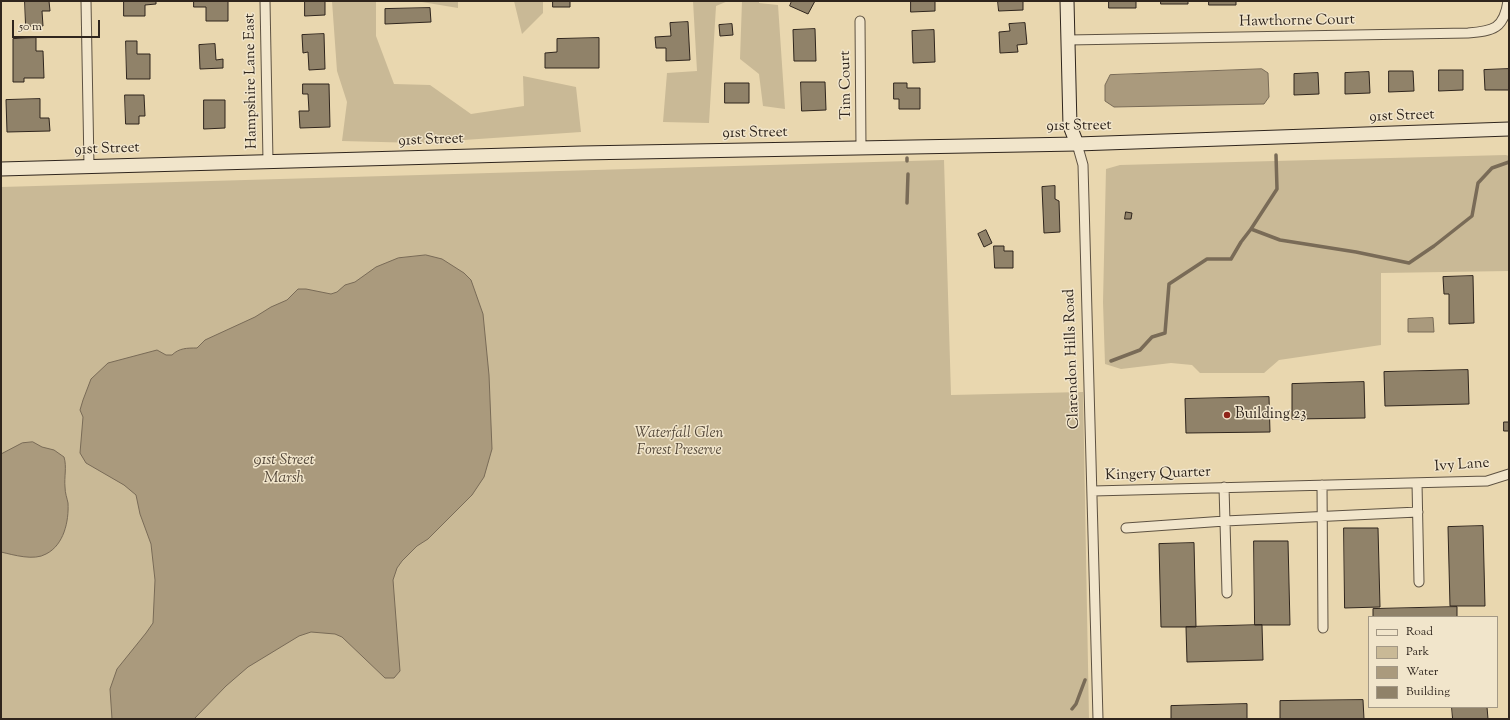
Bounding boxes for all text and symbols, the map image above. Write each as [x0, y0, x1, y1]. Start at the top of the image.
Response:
scale bar [14, 12, 102, 38]
street label: Hawthorne Court [1239, 12, 1355, 32]
street label: Hampshire Lane East [242, 13, 262, 149]
text: 50 m [19, 18, 42, 36]
street label: Tim Court [837, 50, 857, 120]
street label: 91st Street [1369, 107, 1435, 127]
street label: 91st Street [1046, 117, 1112, 137]
street label: 91st Street [722, 124, 788, 144]
street label: 91st Street [398, 131, 464, 151]
street label: 91st Street [74, 140, 140, 160]
street label: Clarendon Hills Road [1062, 289, 1084, 429]
place label: Building 23 [1235, 406, 1306, 424]
marker: Building 23 [1222, 410, 1232, 420]
park label: Waterfall Glen Forest Preserve [635, 425, 723, 460]
water label: 91st Street Marsh [253, 451, 315, 489]
street label: Ivy Lane [1434, 455, 1490, 477]
street label: Kingery Quarter [1105, 464, 1211, 486]
legend [1368, 616, 1498, 708]
text: Road [1406, 623, 1433, 641]
text: Park [1406, 643, 1429, 661]
text: Water [1406, 663, 1438, 681]
text: Building [1406, 683, 1450, 701]

